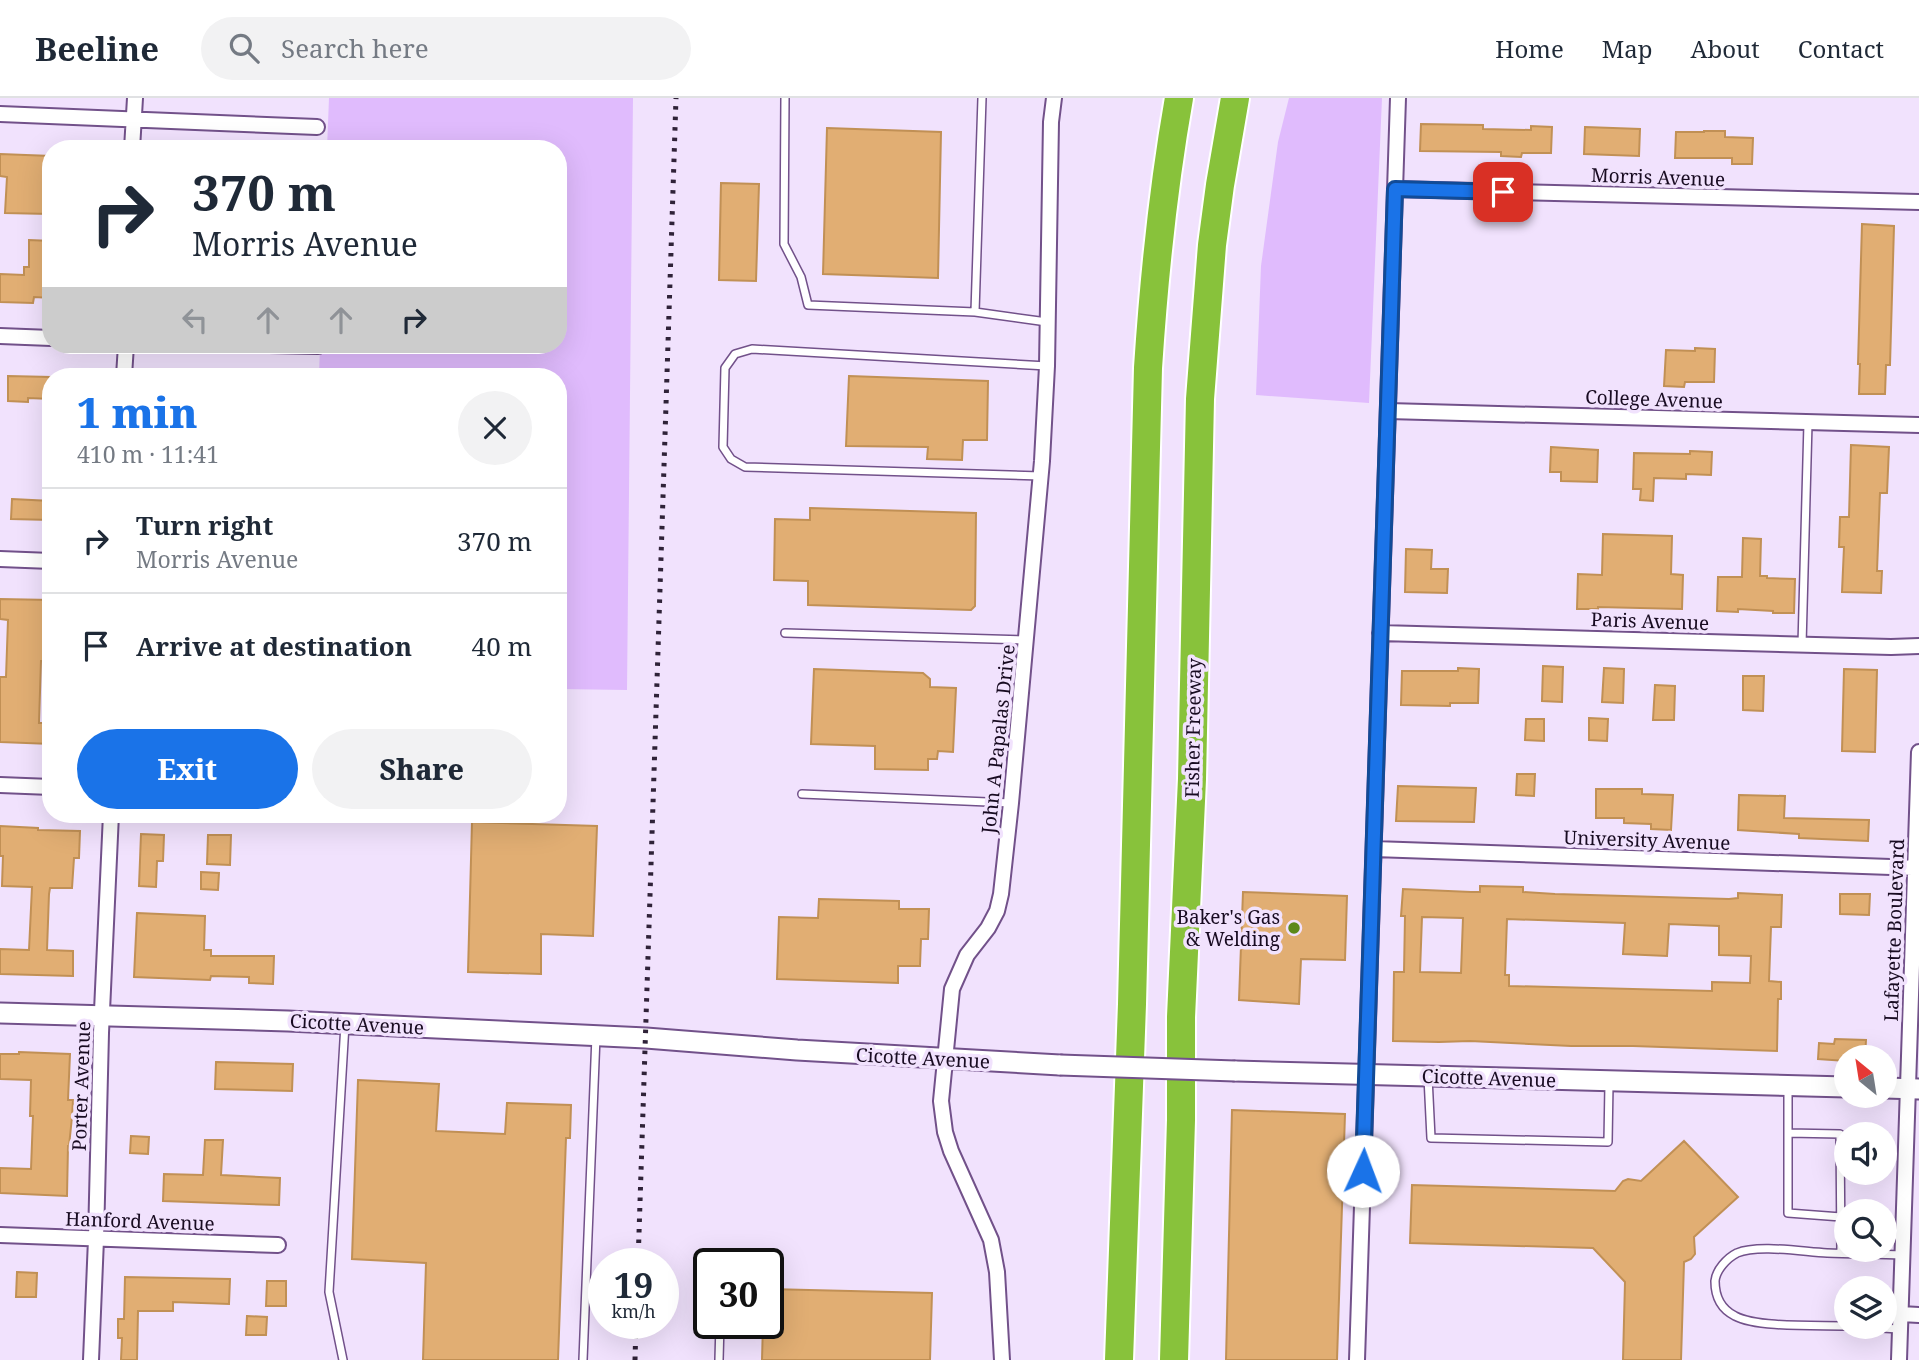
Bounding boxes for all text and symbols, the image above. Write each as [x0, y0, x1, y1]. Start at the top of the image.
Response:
search box [201, 17, 691, 80]
text: Beeline [35, 26, 159, 71]
icon: search [225, 29, 263, 67]
text: Search here [281, 30, 429, 66]
text: Home [1495, 32, 1564, 65]
text: Map [1602, 32, 1653, 65]
text: About [1691, 32, 1760, 65]
text: Contact [1798, 32, 1884, 65]
text: 370 m [192, 159, 336, 225]
pin [1473, 162, 1533, 222]
street label: Morris Avenue [1590, 162, 1726, 192]
icon: right [77, 168, 168, 259]
icon: arrive [1484, 173, 1522, 211]
text: Morris Avenue [192, 222, 418, 265]
icon: left [176, 301, 214, 339]
icon: ahead [249, 301, 287, 339]
icon: ahead [322, 301, 360, 339]
icon: right [395, 301, 433, 339]
text: 1 min [77, 383, 198, 440]
street label: College Avenue [1585, 384, 1723, 414]
button: close [458, 391, 532, 465]
text: 410 m · 11:41 [77, 438, 219, 470]
text: Turn right [136, 507, 273, 543]
icon: right [77, 522, 115, 560]
text: 370 m [457, 523, 532, 559]
text: Morris Avenue [136, 543, 298, 575]
street label: Paris Avenue [1590, 606, 1710, 636]
icon: arrive [77, 627, 115, 665]
text: Arrive at destination [136, 628, 412, 664]
text: 40 m [472, 628, 532, 664]
street label: John A Papalas Drive [975, 643, 1021, 836]
street label: Fisher Freeway [1179, 658, 1207, 798]
button: Exit [77, 729, 298, 809]
button: Share [312, 729, 532, 809]
street label: University Avenue [1563, 824, 1731, 856]
street label: Lafayette Boulevard [1878, 838, 1910, 1022]
place label: Baker's Gas & Welding [1177, 904, 1280, 952]
marker: Baker's Gas & Welding [1286, 920, 1302, 936]
street label: Cicotte Avenue [289, 1007, 425, 1041]
street label: Porter Avenue [66, 1021, 96, 1151]
street label: Cicotte Avenue [855, 1041, 991, 1075]
north arrow [1834, 1045, 1897, 1108]
map controls [1834, 1045, 1897, 1339]
street label: Cicotte Avenue [1421, 1063, 1557, 1093]
button: sound [1834, 1122, 1897, 1185]
position arrow [1326, 1134, 1400, 1208]
button: search [1834, 1199, 1897, 1262]
street label: Hanford Avenue [65, 1205, 215, 1237]
speed limit sign: 30 [693, 1248, 784, 1339]
text: 19 [614, 1261, 653, 1308]
button: layers [1834, 1276, 1897, 1339]
text: km/h [611, 1299, 656, 1323]

